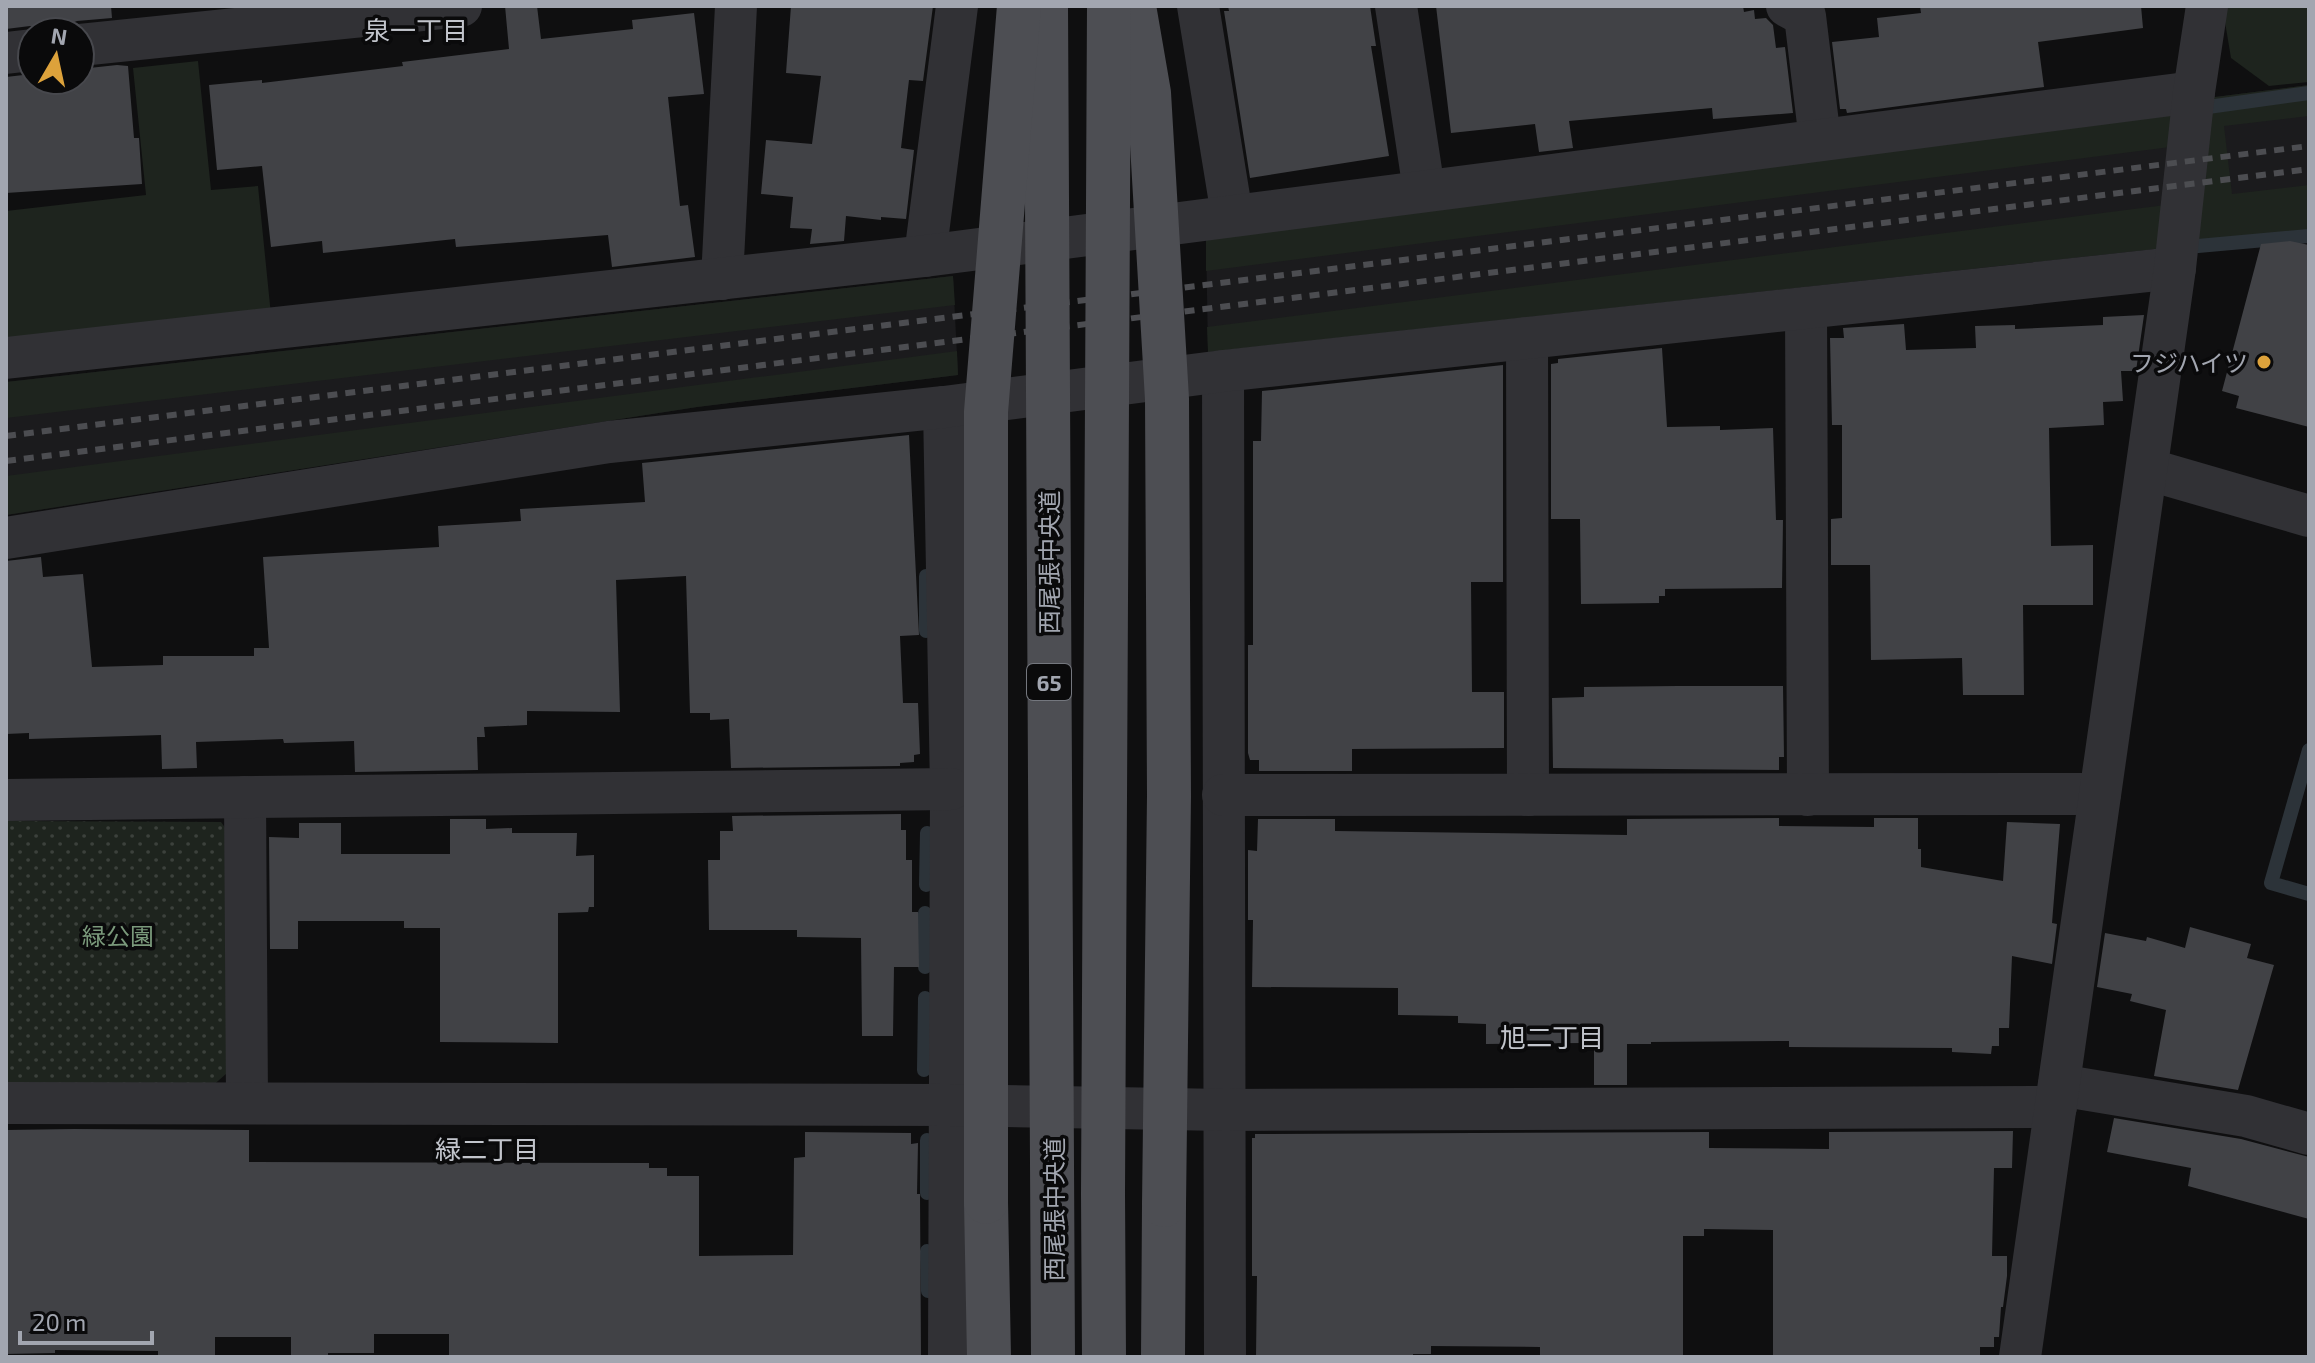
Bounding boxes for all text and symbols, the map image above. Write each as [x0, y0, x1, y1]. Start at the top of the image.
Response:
district label: 泉一丁目 [364, 14, 468, 45]
north arrow [16, 16, 96, 96]
text: N [49, 21, 69, 49]
place label: フジハイツ [2130, 348, 2248, 377]
marker: フジハイツ [2255, 353, 2273, 371]
street label: 西尾張中央道 [1034, 490, 1063, 634]
road number: 65 [1027, 664, 1071, 700]
park label: 緑公園 [82, 921, 154, 950]
district label: 旭二丁目 [1500, 1021, 1604, 1052]
district label: 緑二丁目 [435, 1133, 539, 1164]
street label: 西尾張中央道 [1039, 1137, 1068, 1281]
scale bar [20, 1295, 152, 1345]
text: 20 m [32, 1307, 86, 1336]

